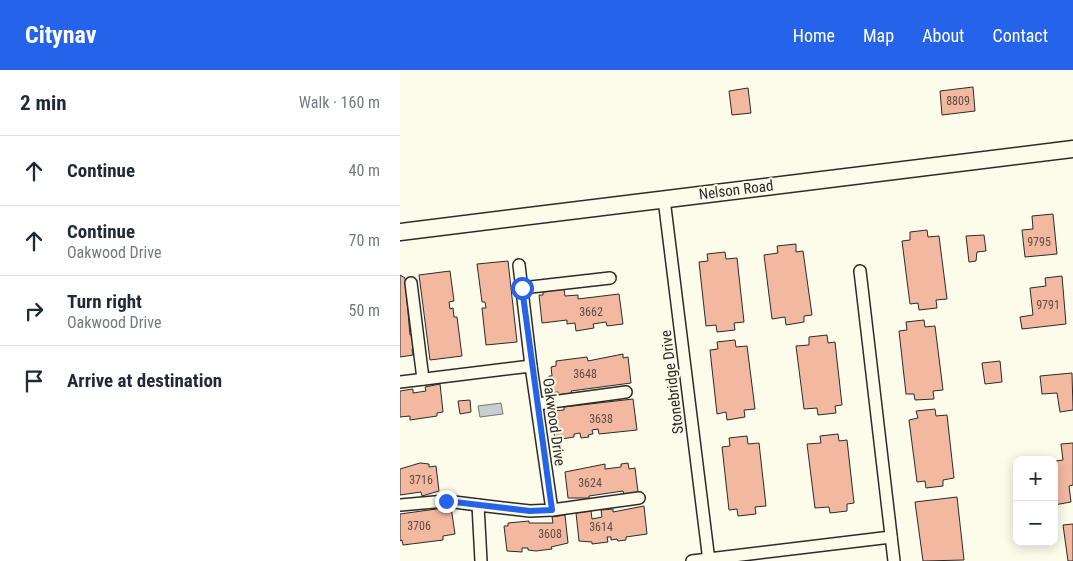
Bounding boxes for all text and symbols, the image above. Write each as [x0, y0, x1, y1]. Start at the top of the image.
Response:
text: Citynav [25, 21, 96, 49]
text: Home [793, 25, 835, 46]
text: Map [863, 25, 894, 46]
text: About [922, 25, 964, 46]
text: Contact [992, 25, 1048, 46]
text: 2 min [20, 91, 67, 115]
text: Walk · 160 m [299, 93, 380, 112]
house number: 8809 [946, 94, 970, 108]
icon: ahead [20, 157, 48, 185]
text: Continue [67, 159, 135, 182]
text: 40 m [348, 161, 380, 180]
street label: Nelson Road [698, 176, 774, 204]
text: Continue [67, 220, 135, 243]
icon: ahead [20, 227, 48, 255]
text: 70 m [348, 231, 380, 250]
house number: 9795 [1027, 235, 1051, 249]
text: Oakwood Drive [67, 243, 161, 262]
route start [511, 277, 534, 300]
text: Turn right [67, 290, 142, 313]
icon: right [20, 297, 48, 325]
house number: 9791 [1036, 298, 1060, 312]
text: 50 m [348, 301, 380, 320]
house number: 3662 [579, 305, 603, 319]
text: Oakwood Drive [67, 313, 161, 332]
street label: Stonebridge Drive [657, 329, 687, 435]
icon: arrive [20, 367, 48, 395]
house number: 3648 [573, 367, 597, 381]
text: Arrive at destination [67, 369, 222, 392]
street label: Oakwood Drive [539, 377, 569, 467]
house number: 3638 [589, 412, 613, 426]
map controls [1013, 456, 1058, 546]
button: + [1013, 456, 1058, 501]
house number: 3716 [409, 473, 433, 487]
house number: 3624 [578, 476, 602, 490]
route end [435, 490, 458, 513]
button: − [1013, 501, 1058, 546]
house number: 3706 [407, 519, 431, 533]
house number: 3614 [589, 520, 613, 534]
house number: 3608 [538, 527, 562, 541]

